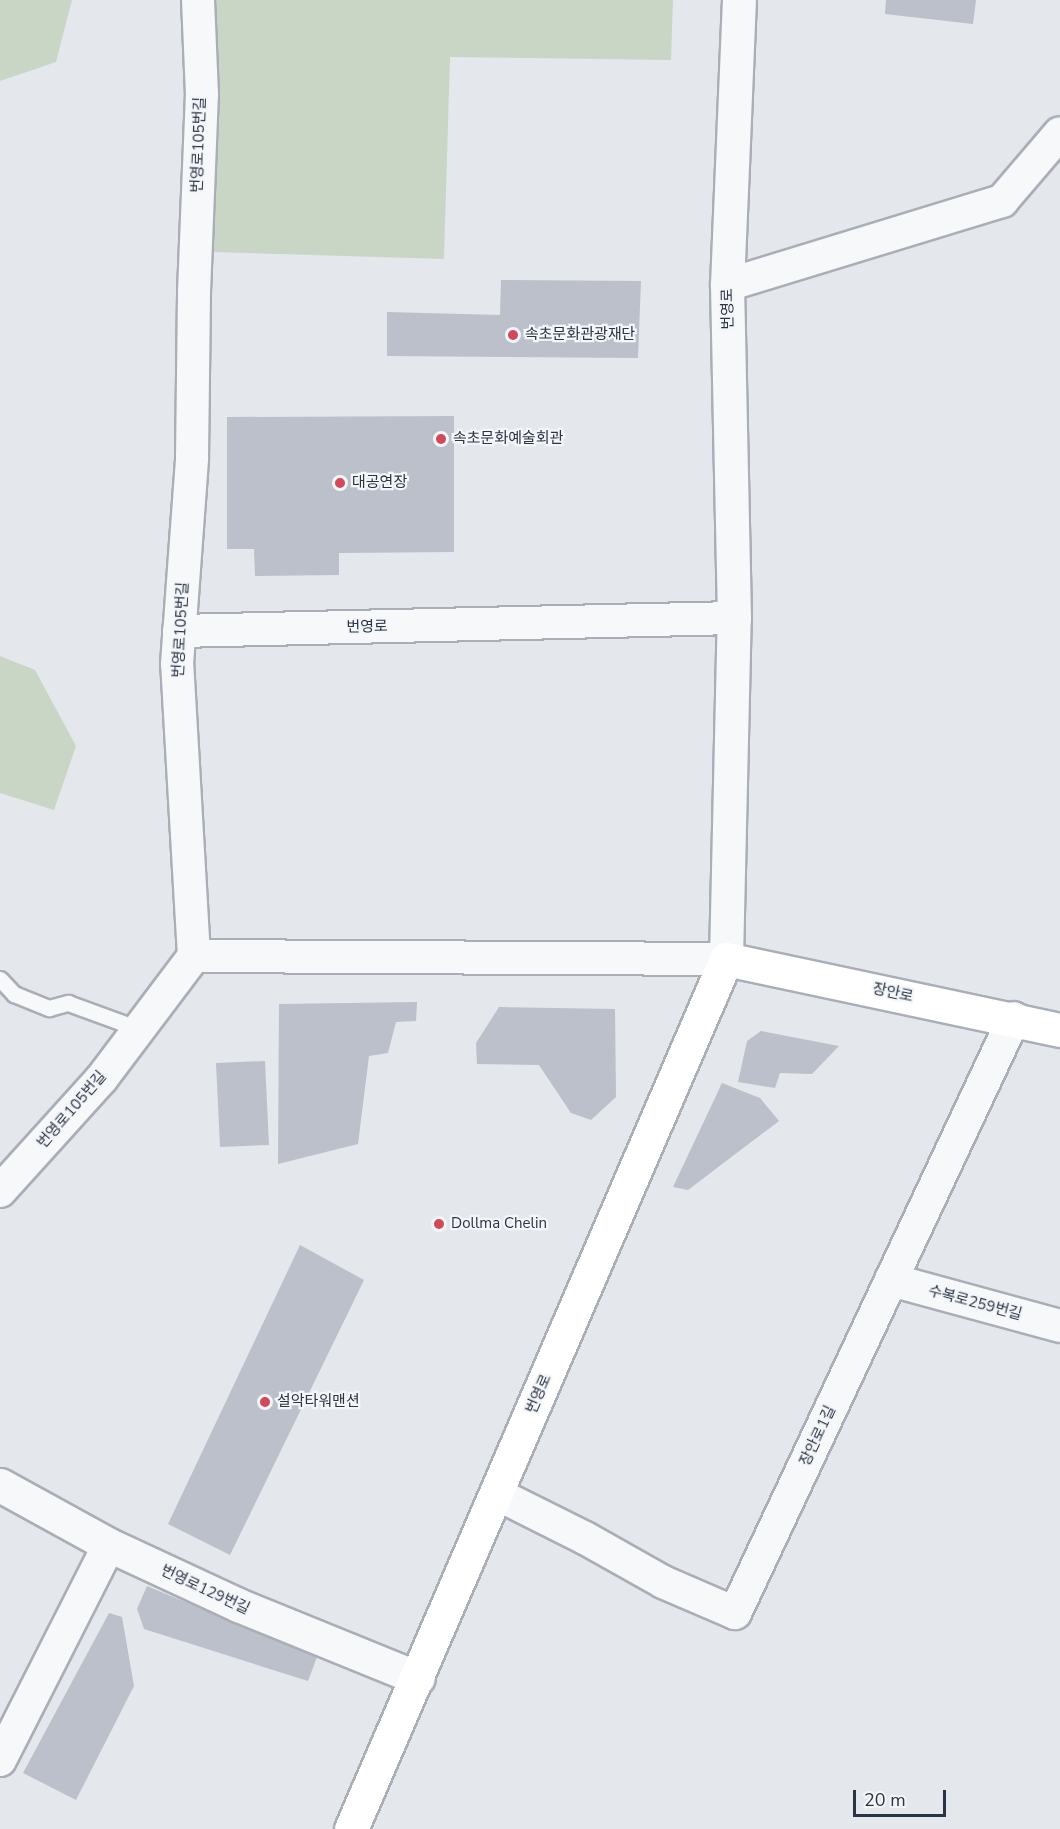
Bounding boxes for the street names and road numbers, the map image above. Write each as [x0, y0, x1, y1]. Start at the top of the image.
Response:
street label: 번영로105번길 [188, 97, 210, 193]
street label: 번영로 [719, 288, 737, 330]
street label: 번영로105번길 [170, 582, 192, 678]
street label: 번영로 [346, 618, 388, 636]
street label: 장안로 [871, 980, 915, 1006]
street label: 번영로105번길 [34, 1068, 110, 1152]
street label: 수복로259번길 [926, 1282, 1024, 1324]
street label: 번영로 [523, 1371, 555, 1417]
street label: 장안로1길 [796, 1403, 840, 1469]
street label: 번영로129번길 [158, 1562, 252, 1618]

